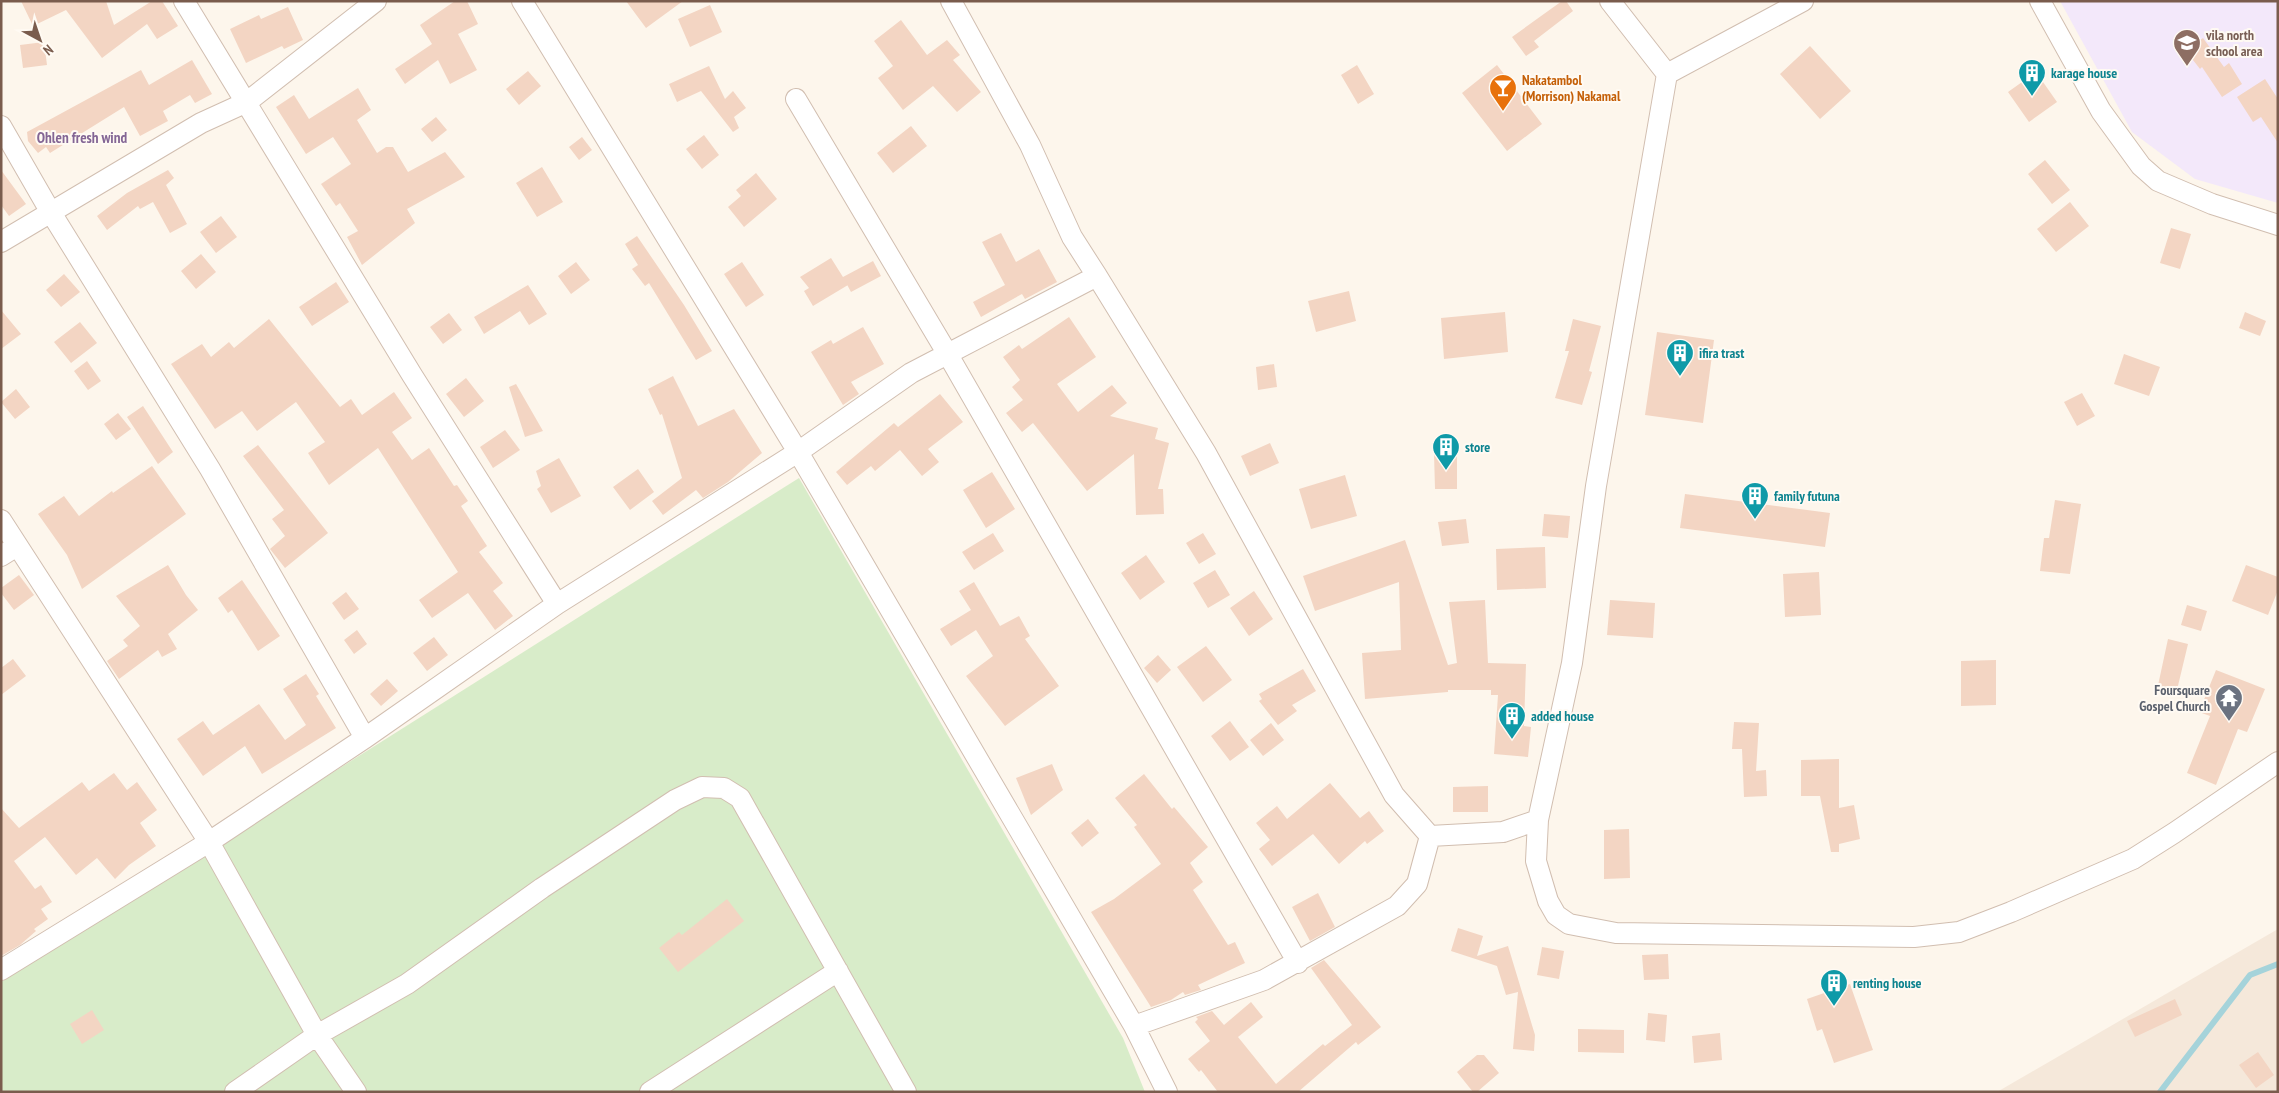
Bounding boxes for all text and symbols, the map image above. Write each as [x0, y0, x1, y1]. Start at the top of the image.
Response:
north arrow [15, 15, 65, 65]
place label: vila north school area [2205, 26, 2263, 60]
school or university icon: vila north school area [2172, 28, 2202, 67]
text: N [40, 41, 57, 59]
building icon: karage house [2017, 58, 2047, 97]
place label: karage house [2051, 64, 2117, 82]
place label: Nakatambol (Morrison) Nakamal [1522, 71, 1621, 105]
bar icon: Nakatambol (Morrison) Nakamal [1488, 73, 1518, 112]
district label: Ohlen fresh wind [37, 128, 127, 147]
building icon: ifira trast [1665, 338, 1695, 377]
place label: ifira trast [1699, 344, 1744, 362]
building icon: store [1431, 432, 1461, 471]
place label: store [1465, 438, 1490, 456]
building icon: family futuna [1740, 481, 1770, 520]
place label: family futuna [1774, 487, 1840, 505]
place label: Foursquare Gospel Church [2139, 681, 2210, 715]
temple icon: Foursquare Gospel Church [2214, 683, 2244, 722]
building icon: added house [1497, 701, 1527, 740]
place label: added house [1531, 707, 1594, 725]
building icon: renting house [1819, 968, 1849, 1007]
place label: renting house [1853, 974, 1922, 992]

